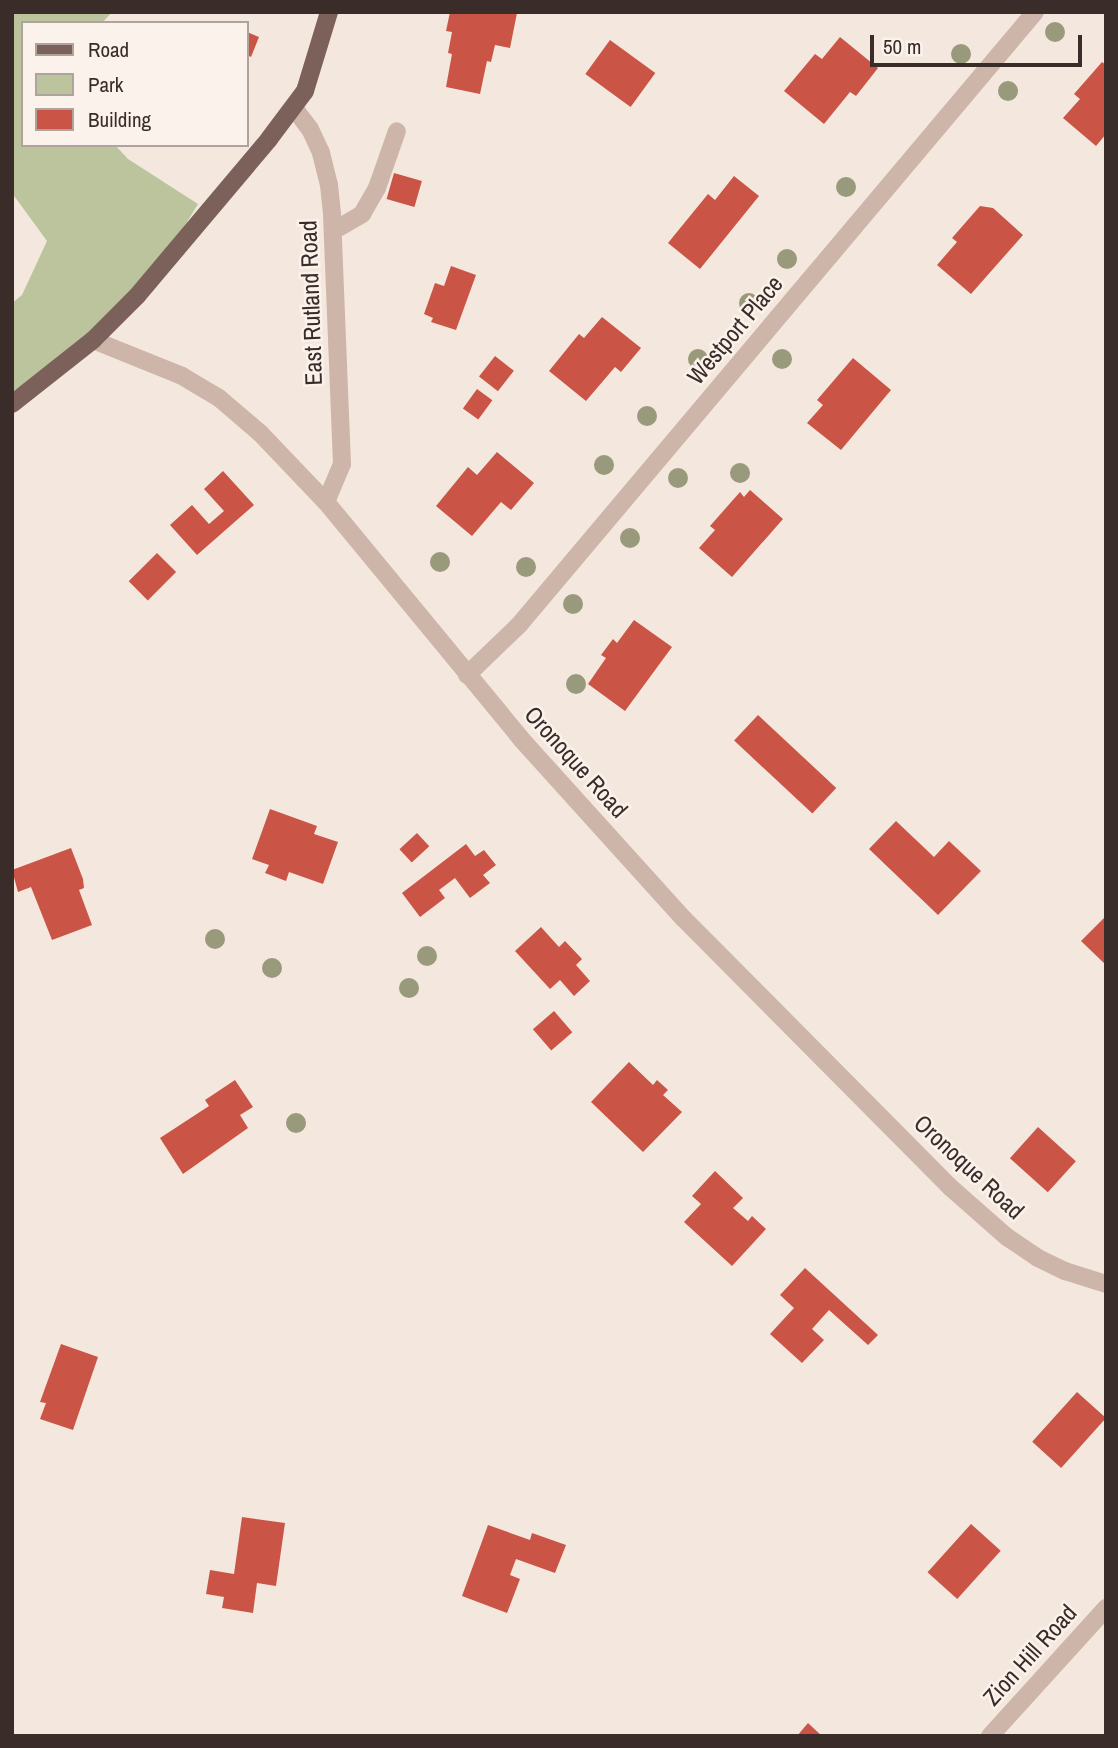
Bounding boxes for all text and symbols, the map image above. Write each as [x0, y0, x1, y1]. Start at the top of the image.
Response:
legend [21, 21, 248, 147]
scale bar [873, 21, 1085, 65]
text: 50 m [883, 32, 921, 61]
text: Road [88, 35, 129, 64]
text: Park [88, 70, 123, 99]
text: Building [88, 105, 151, 134]
street label: East Rutland Road [294, 220, 328, 386]
street label: Westport Place [681, 270, 789, 390]
street label: Oronoque Road [518, 700, 634, 824]
street label: Oronoque Road [908, 1109, 1030, 1225]
street label: Zion Hill Road [977, 1599, 1083, 1711]

